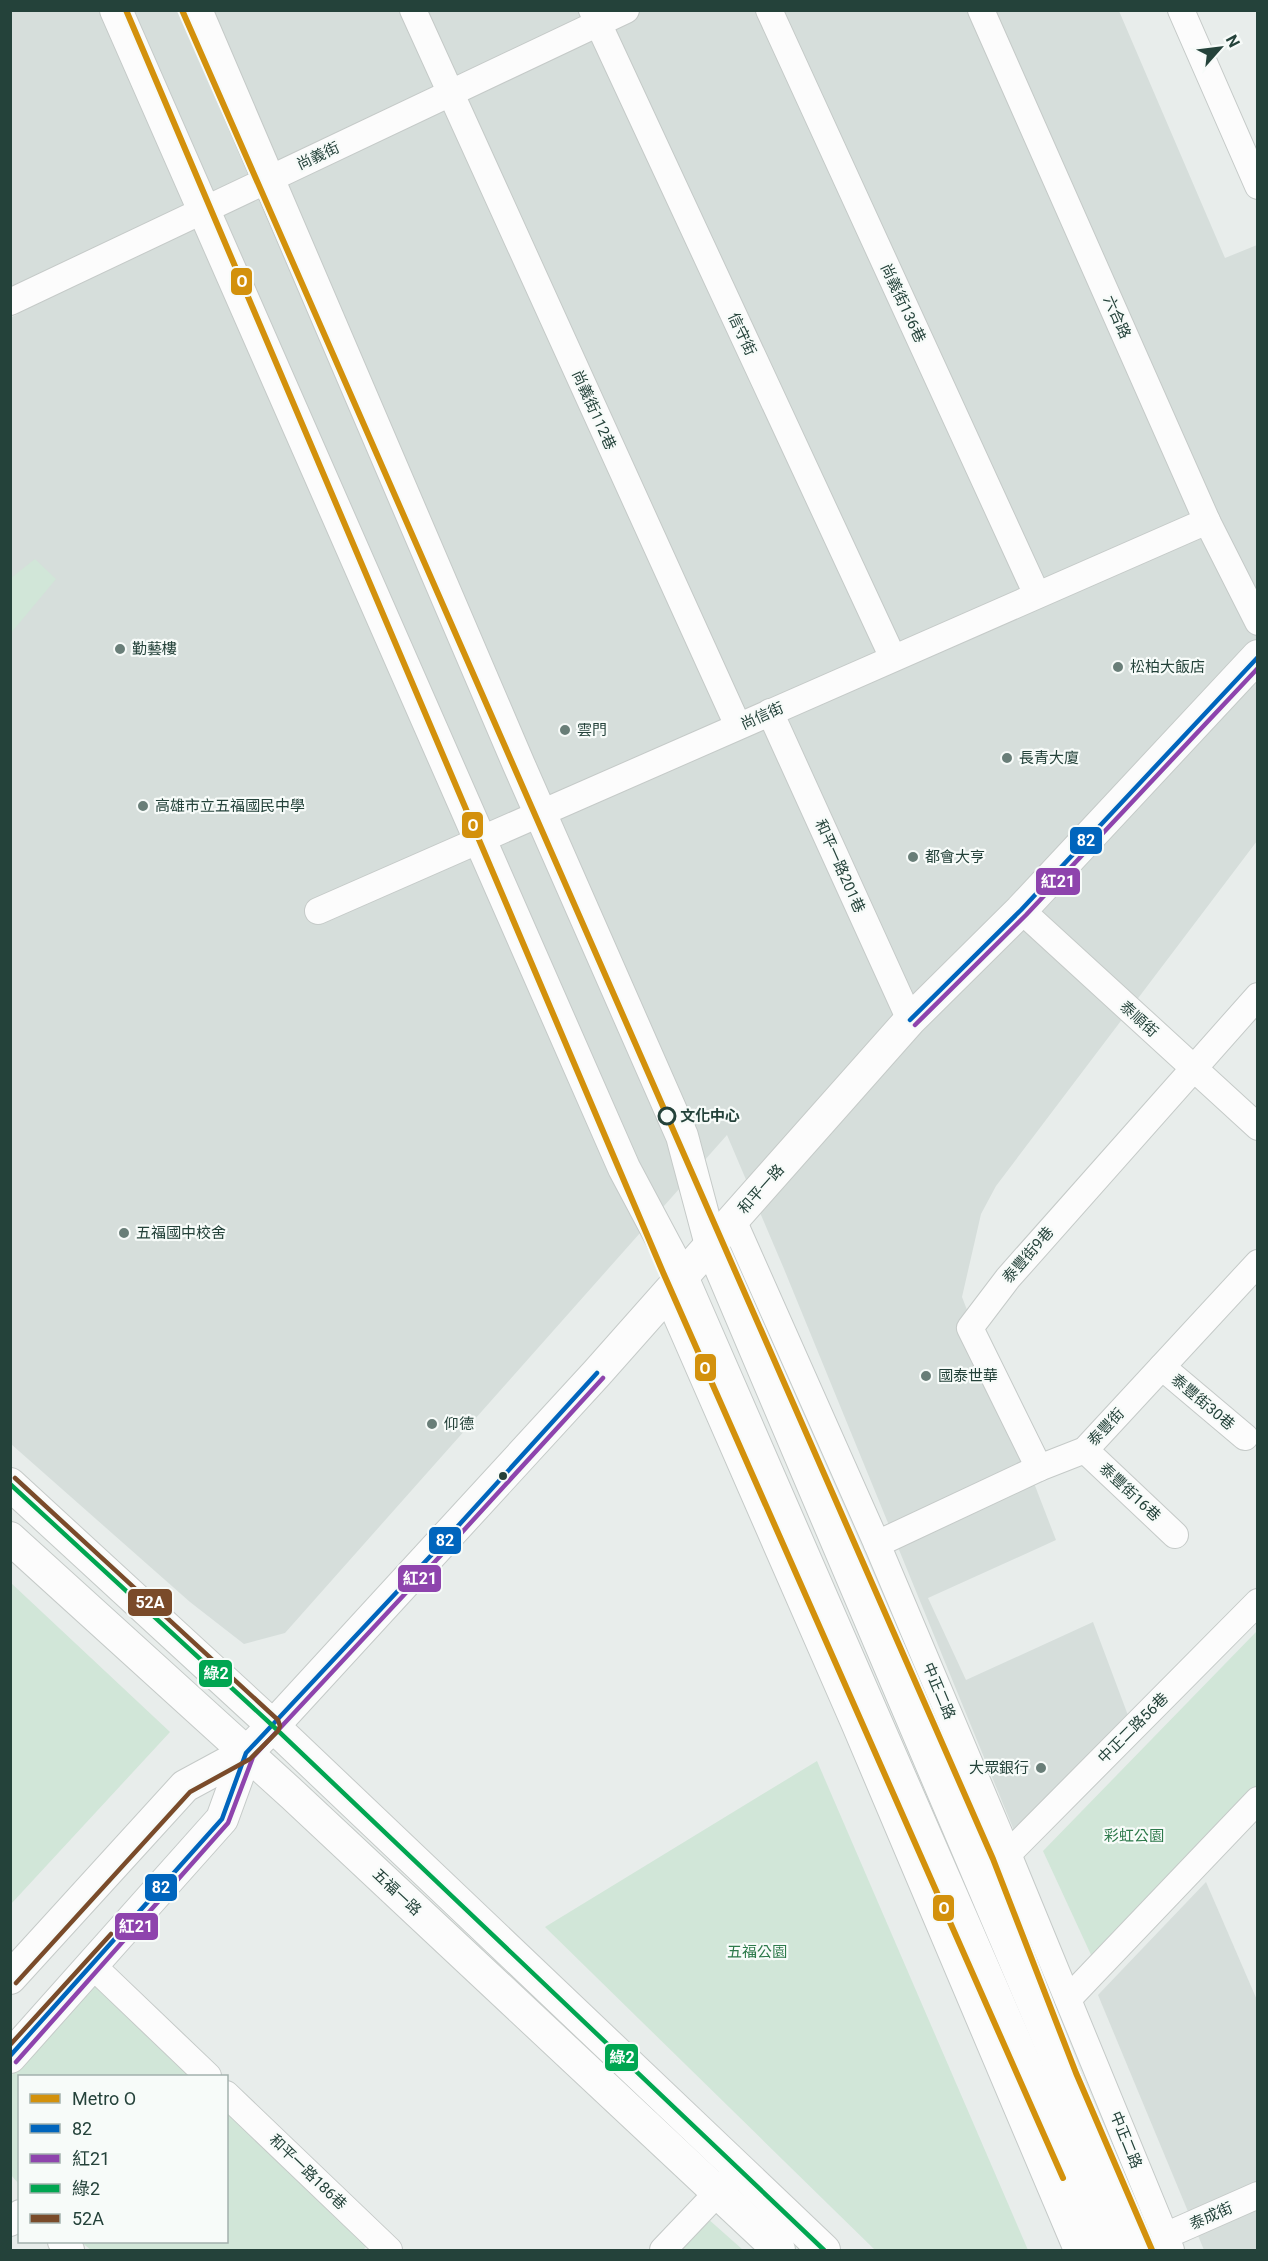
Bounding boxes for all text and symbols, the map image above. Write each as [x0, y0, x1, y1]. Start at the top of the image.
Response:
north arrow [1190, 18, 1250, 78]
text: N [1222, 32, 1244, 51]
street label: 尚義街 [294, 138, 342, 174]
street label: 尚義街136巷 [877, 261, 929, 345]
line badge: O [230, 267, 253, 296]
text: O [236, 272, 248, 291]
street label: 六合路 [1100, 293, 1134, 341]
street label: 信守街 [724, 310, 760, 358]
street label: 尚義街112巷 [568, 367, 620, 453]
place label: 勤藝樓 [132, 640, 177, 658]
marker: 勤藝樓 [113, 642, 127, 656]
place label: 松柏大飯店 [1130, 658, 1205, 676]
marker: 松柏大飯店 [1111, 660, 1125, 674]
street label: 尚信街 [738, 699, 786, 733]
place label: 雲門 [577, 721, 607, 739]
marker: 雲門 [558, 723, 572, 737]
place label: 長青大廈 [1019, 749, 1079, 767]
marker: 長青大廈 [1000, 751, 1014, 765]
place label: 高雄市立五福國民中學 [155, 797, 305, 815]
marker: 高雄市立五福國民中學 [136, 799, 150, 813]
line badge: O [461, 811, 484, 839]
text: O [467, 816, 479, 835]
street label: 和平一路201巷 [811, 817, 869, 915]
line badge: 82 [1069, 826, 1103, 855]
text: 82 [1077, 831, 1095, 850]
place label: 都會大亨 [925, 848, 985, 866]
marker: 都會大亨 [906, 850, 920, 864]
line badge: 紅21 [1035, 867, 1081, 896]
text: 紅21 [1041, 872, 1075, 891]
street label: 泰順街 [1116, 997, 1162, 1041]
marker: 文化中心 [658, 1107, 676, 1125]
place label: 文化中心 [680, 1107, 740, 1125]
street label: 和平一路 [734, 1161, 788, 1217]
street label: 泰豐街9巷 [999, 1223, 1057, 1287]
place label: 五福國中校舍 [136, 1224, 226, 1242]
marker: 五福國中校舍 [117, 1226, 131, 1240]
line badge: O [694, 1353, 717, 1382]
text: O [699, 1359, 711, 1378]
place label: 國泰世華 [938, 1367, 998, 1385]
marker: 國泰世華 [919, 1369, 933, 1383]
street label: 泰豐街30巷 [1168, 1370, 1238, 1434]
street label: 泰豐街 [1084, 1404, 1128, 1450]
place label: 仰德 [444, 1415, 474, 1433]
marker: 仰德 [425, 1417, 439, 1431]
street label: 泰豐街16巷 [1096, 1459, 1164, 1525]
unlabelled marker [497, 1470, 509, 1482]
line badge: 82 [428, 1526, 462, 1555]
text: 82 [436, 1531, 454, 1550]
line badge: 紅21 [397, 1564, 442, 1593]
text: 紅21 [403, 1569, 437, 1588]
line badge: 52A [127, 1588, 173, 1617]
text: 52A [135, 1593, 165, 1612]
line badge: 綠2 [198, 1659, 233, 1688]
street label: 中正二路 [919, 1660, 959, 1722]
text: 綠2 [203, 1664, 229, 1683]
street label: 中正二路56巷 [1094, 1689, 1172, 1767]
place label: 大眾銀行 [969, 1759, 1029, 1777]
marker: 大眾銀行 [1034, 1761, 1048, 1775]
park label: 彩虹公園 [1104, 1827, 1164, 1845]
street label: 五福一路 [369, 1865, 425, 1919]
line badge: 82 [144, 1873, 178, 1902]
text: 82 [152, 1878, 170, 1897]
line badge: O [932, 1894, 955, 1922]
text: O [938, 1899, 950, 1918]
line badge: 紅21 [114, 1912, 159, 1941]
text: 紅21 [119, 1917, 153, 1936]
park label: 五福公園 [727, 1943, 787, 1961]
line badge: 綠2 [604, 2043, 639, 2072]
text: 綠2 [609, 2048, 635, 2067]
legend [18, 2075, 228, 2243]
text: Metro O [72, 2088, 136, 2109]
street label: 中正二路 [1106, 2109, 1146, 2171]
text: 82 [72, 2118, 92, 2139]
street label: 和平一路186巷 [266, 2131, 350, 2213]
text: 紅21 [72, 2148, 110, 2169]
text: 綠2 [72, 2178, 100, 2199]
street label: 泰成街 [1187, 2199, 1235, 2233]
text: 52A [72, 2208, 104, 2229]

